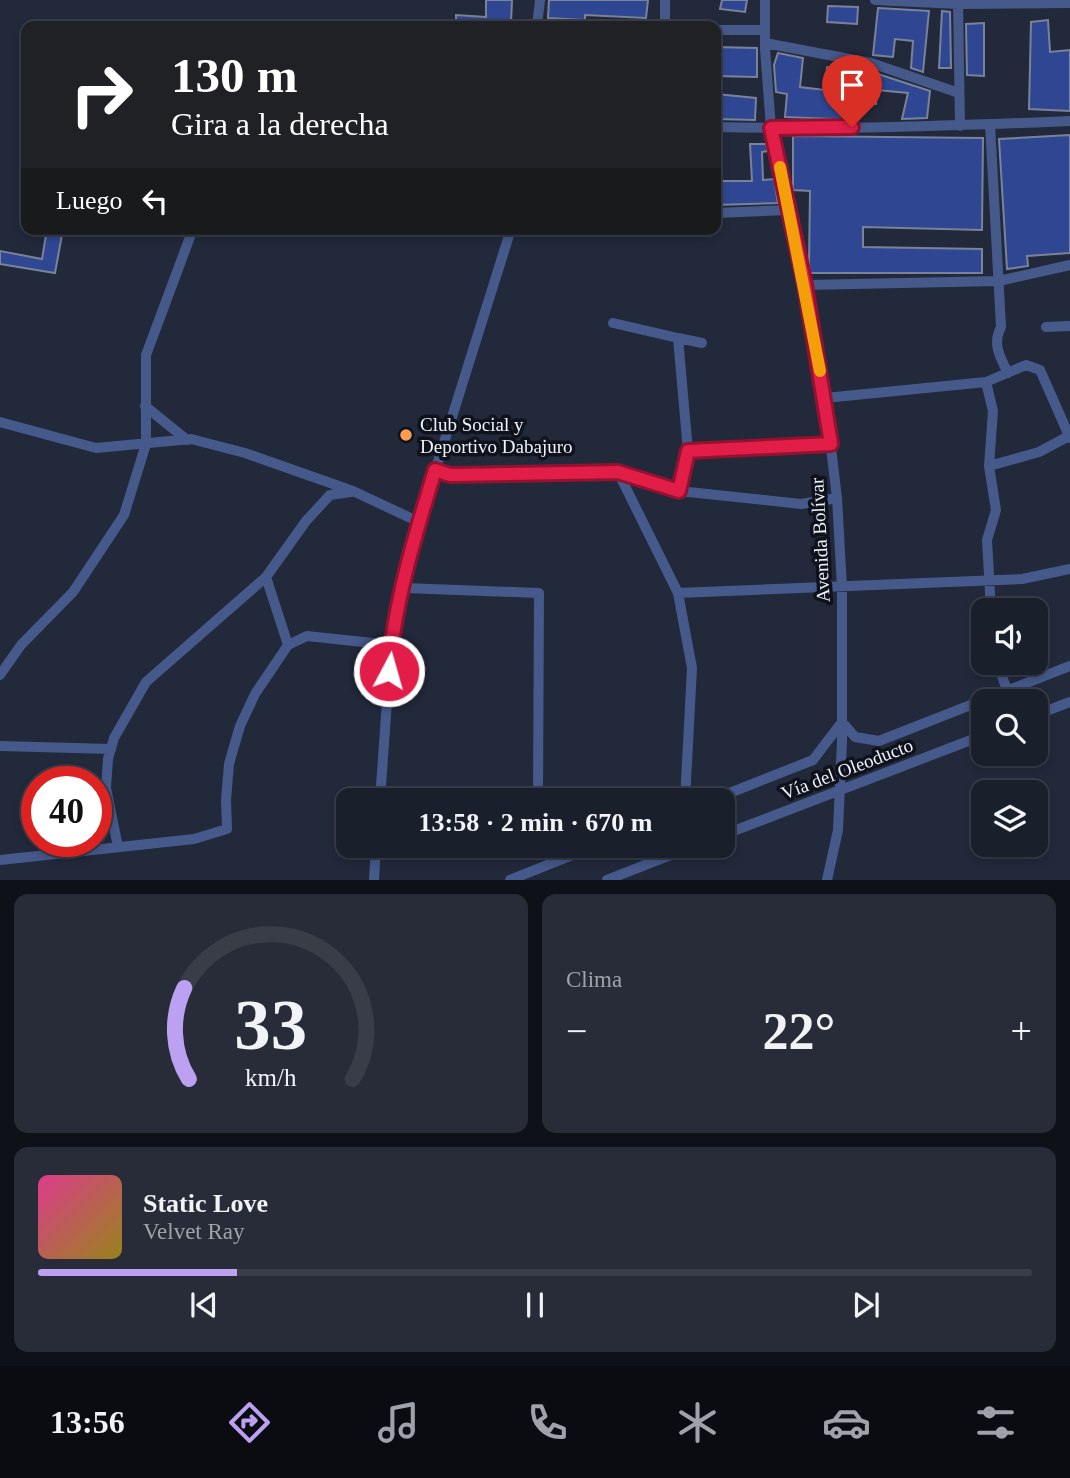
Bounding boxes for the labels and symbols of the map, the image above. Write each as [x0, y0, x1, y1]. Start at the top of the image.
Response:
pin [822, 55, 882, 127]
place label: Club Social y Deportivo Dabajuro [420, 414, 572, 457]
marker: Club Social y Deportivo Dabajuro [398, 427, 414, 443]
street label: Avenida Bolívar [806, 477, 834, 603]
position arrow [352, 634, 426, 708]
street label: Vía del Oleoducto [778, 734, 916, 804]
speed limit sign: 40 [21, 766, 112, 857]

